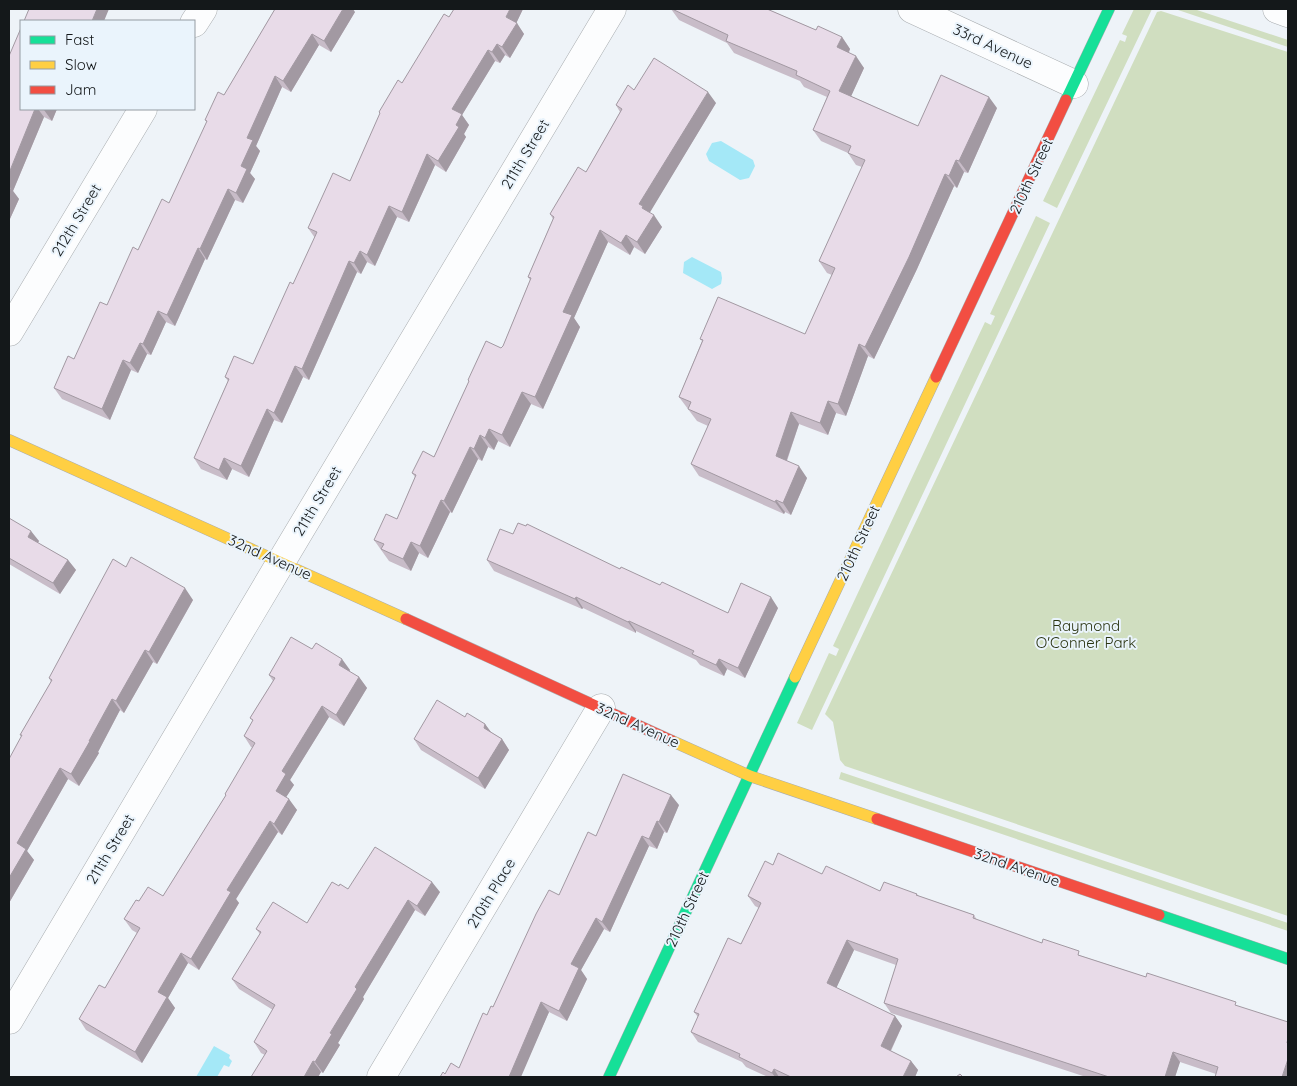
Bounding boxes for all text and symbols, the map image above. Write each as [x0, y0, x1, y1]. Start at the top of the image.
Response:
street label: 33rd Avenue [950, 19, 1036, 73]
legend [20, 20, 195, 110]
text: Fast [65, 30, 94, 49]
text: Slow [65, 55, 97, 74]
text: Jam [65, 80, 96, 99]
street label: 211th Street [497, 116, 553, 192]
street label: 210th Street [1005, 135, 1057, 217]
street label: 212th Street [47, 180, 105, 260]
street label: 211th Street [289, 463, 345, 539]
street label: 210th Street [832, 502, 884, 584]
street label: 32nd Avenue [225, 530, 315, 584]
park label: Raymond O'Conner Park [1036, 616, 1136, 652]
street label: 32nd Avenue [593, 698, 683, 752]
street label: 211th Street [82, 811, 138, 887]
street label: 32nd Avenue [972, 843, 1062, 891]
street label: 210th Place [463, 855, 519, 931]
street label: 210th Street [661, 868, 713, 950]

